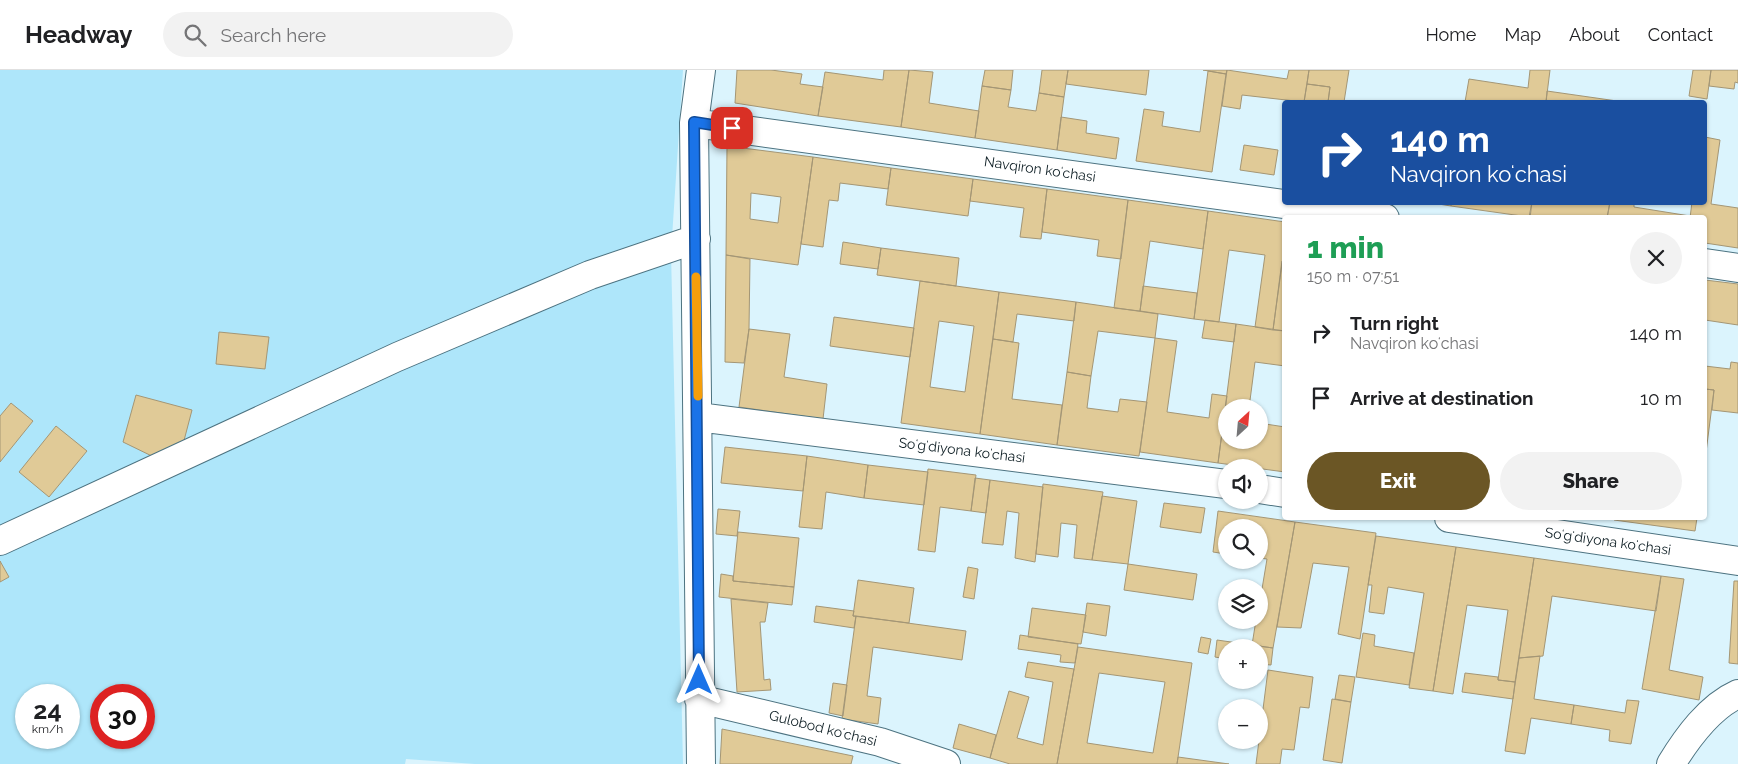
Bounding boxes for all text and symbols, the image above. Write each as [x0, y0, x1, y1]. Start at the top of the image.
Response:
search box [163, 12, 513, 57]
text: Headway [25, 20, 133, 49]
icon: search [181, 21, 209, 49]
text: Search here [221, 24, 326, 46]
text: Home [1425, 24, 1476, 45]
text: Map [1504, 24, 1541, 45]
text: About [1569, 24, 1620, 45]
text: Contact [1648, 24, 1713, 45]
pin [711, 107, 753, 149]
icon: arrive [718, 114, 746, 142]
text: 140 m [1390, 119, 1490, 160]
icon: right [1307, 120, 1372, 185]
street label: Navqiron koʻchasi [983, 153, 1097, 185]
text: Navqiron koʻchasi [1390, 161, 1567, 187]
text: 1 min [1307, 230, 1384, 265]
button: close [1630, 232, 1682, 284]
text: 150 m · 07:51 [1307, 267, 1399, 286]
text: Turn right [1350, 312, 1439, 334]
icon: right [1307, 319, 1335, 347]
text: 140 m [1630, 322, 1682, 344]
text: Navqiron koʻchasi [1350, 334, 1479, 353]
icon: arrive [1307, 384, 1335, 412]
text: Arrive at destination [1350, 387, 1534, 409]
text: 10 m [1640, 387, 1682, 409]
north arrow [1218, 399, 1268, 449]
map controls [1218, 399, 1268, 749]
street label: Soʻgʻdiyona koʻchasi [898, 434, 1026, 466]
button: Exit [1307, 452, 1490, 510]
button: Share [1500, 452, 1682, 510]
button: sound [1218, 459, 1268, 509]
button: search [1218, 519, 1268, 569]
street label: Soʻgʻdiyona koʻchasi [1544, 524, 1672, 558]
button: layers [1218, 579, 1268, 629]
button: + [1218, 639, 1268, 689]
position arrow [672, 653, 724, 705]
speed limit sign: 30 [90, 684, 155, 749]
text: 24 [33, 695, 62, 725]
button: − [1218, 699, 1268, 749]
street label: Gulobod koʻchasi [767, 707, 879, 749]
text: km/h [32, 722, 63, 736]

